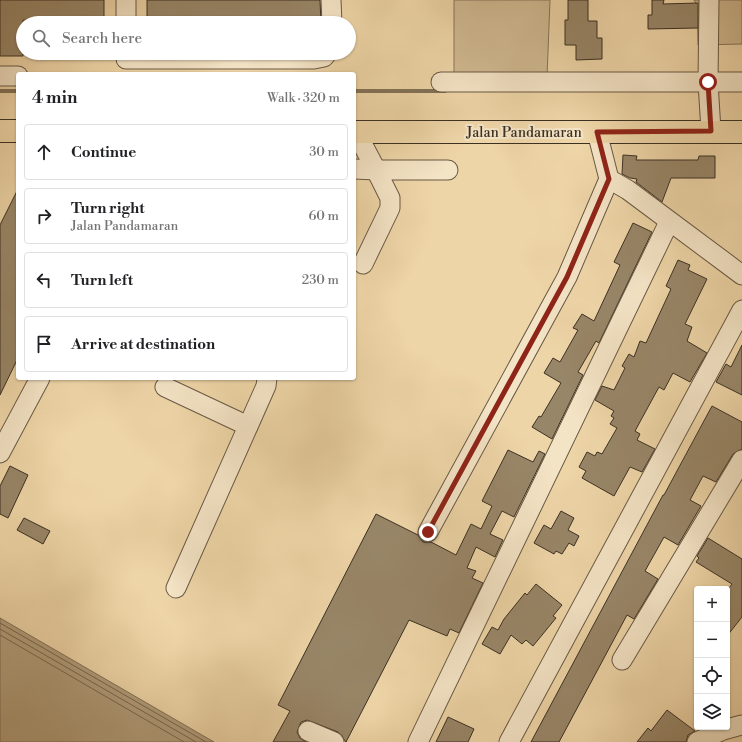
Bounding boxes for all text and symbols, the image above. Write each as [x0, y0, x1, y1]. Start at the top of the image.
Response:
search box [16, 16, 356, 60]
icon: search [30, 27, 52, 49]
text: Search here [62, 29, 142, 48]
route start [699, 73, 717, 91]
text: 4 min [32, 87, 77, 109]
text: Walk · 320 m [267, 90, 340, 106]
street label: Jalan Pandamaran [465, 124, 582, 142]
icon: ahead [33, 141, 55, 163]
text: Continue [71, 143, 136, 162]
text: 30 m [309, 144, 339, 160]
text: Turn right [71, 199, 145, 218]
icon: right [33, 205, 55, 227]
text: 60 m [308, 208, 339, 224]
text: Jalan Pandamaran [71, 218, 178, 234]
icon: left [33, 269, 55, 291]
text: Turn left [71, 271, 133, 290]
text: 230 m [302, 272, 339, 288]
icon: arrive [33, 333, 55, 355]
text: Arrive at destination [71, 335, 215, 354]
route end [419, 523, 437, 541]
map controls [694, 586, 730, 730]
button: + [694, 586, 730, 622]
button: − [694, 622, 730, 658]
button: locate [694, 658, 730, 694]
button: layers [694, 694, 730, 730]

